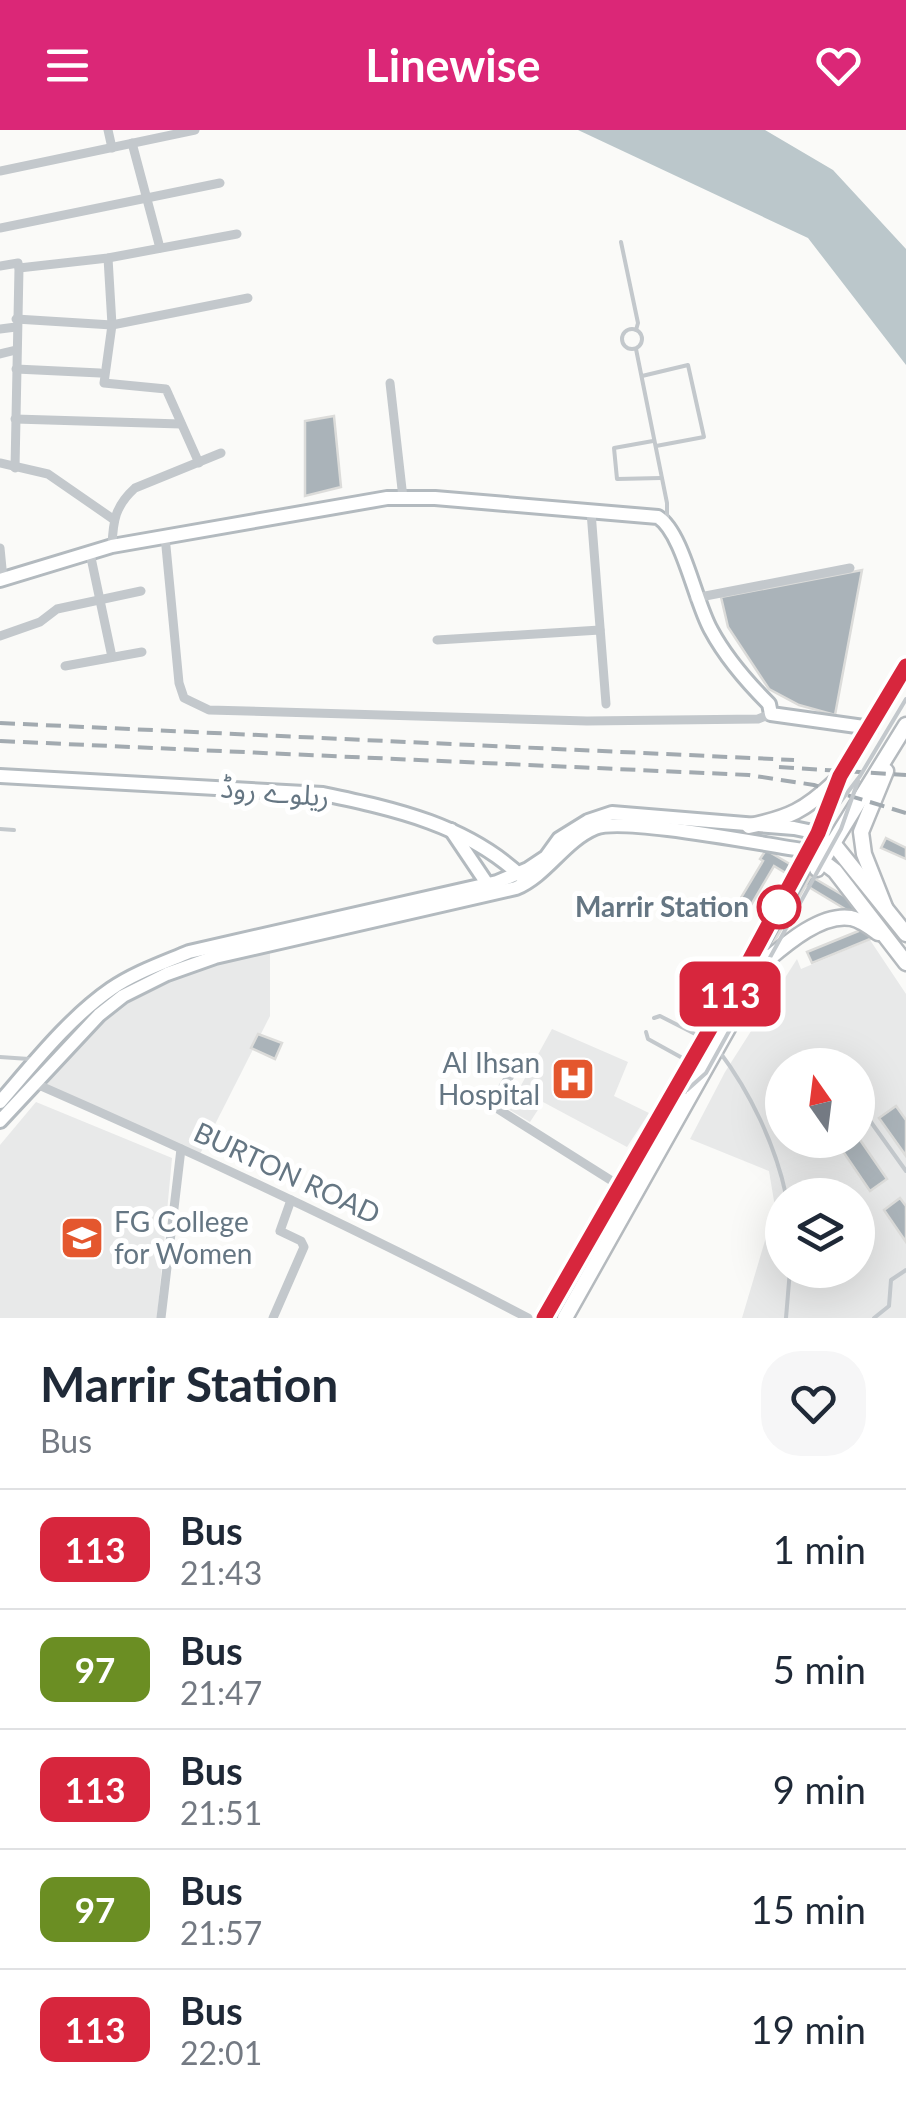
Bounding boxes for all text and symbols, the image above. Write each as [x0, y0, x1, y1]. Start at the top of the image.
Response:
icon: menu [40, 38, 95, 93]
text: Linewise [365, 38, 541, 92]
icon: heart [811, 38, 866, 93]
street label: ریلوے روڈ [219, 769, 331, 814]
marker: Marrir Station [758, 886, 800, 928]
place label: Marrir Station [575, 889, 749, 923]
line badge: 113 [672, 962, 788, 1026]
text: 113 [700, 973, 760, 1015]
place label: Al Ihsan Hospital [438, 1045, 540, 1111]
north arrow [765, 1048, 875, 1158]
map controls [765, 1048, 875, 1288]
hospital icon: Al Ihsan Hospital [550, 1056, 596, 1102]
street label: BURTON ROAD [189, 1114, 386, 1230]
button: layers [765, 1178, 875, 1288]
place label: FG College for Women [114, 1204, 252, 1270]
school or university icon: FG College for Women [59, 1215, 105, 1261]
button: heart [761, 1351, 866, 1456]
text: Marrir Station [40, 1355, 338, 1412]
text: Bus [40, 1421, 92, 1460]
text: Bus [180, 1507, 243, 1553]
text: 1 min [773, 1526, 866, 1572]
text: 113 [65, 1528, 125, 1570]
text: 21:43 [180, 1553, 262, 1592]
text: Bus [180, 1627, 243, 1673]
text: 5 min [773, 1646, 866, 1692]
text: 97 [75, 1648, 115, 1690]
text: 21:47 [180, 1673, 262, 1712]
text: Bus [180, 1747, 243, 1793]
text: 9 min [773, 1766, 866, 1812]
text: 113 [65, 1768, 125, 1810]
text: 21:51 [180, 1793, 262, 1832]
text: Bus [180, 1867, 243, 1913]
text: 15 min [751, 1886, 866, 1932]
text: 97 [75, 1888, 115, 1930]
text: 21:57 [180, 1913, 262, 1952]
text: Bus [180, 1987, 243, 2033]
text: 19 min [751, 2006, 866, 2052]
text: 113 [65, 2008, 125, 2050]
text: 22:01 [180, 2033, 262, 2072]

